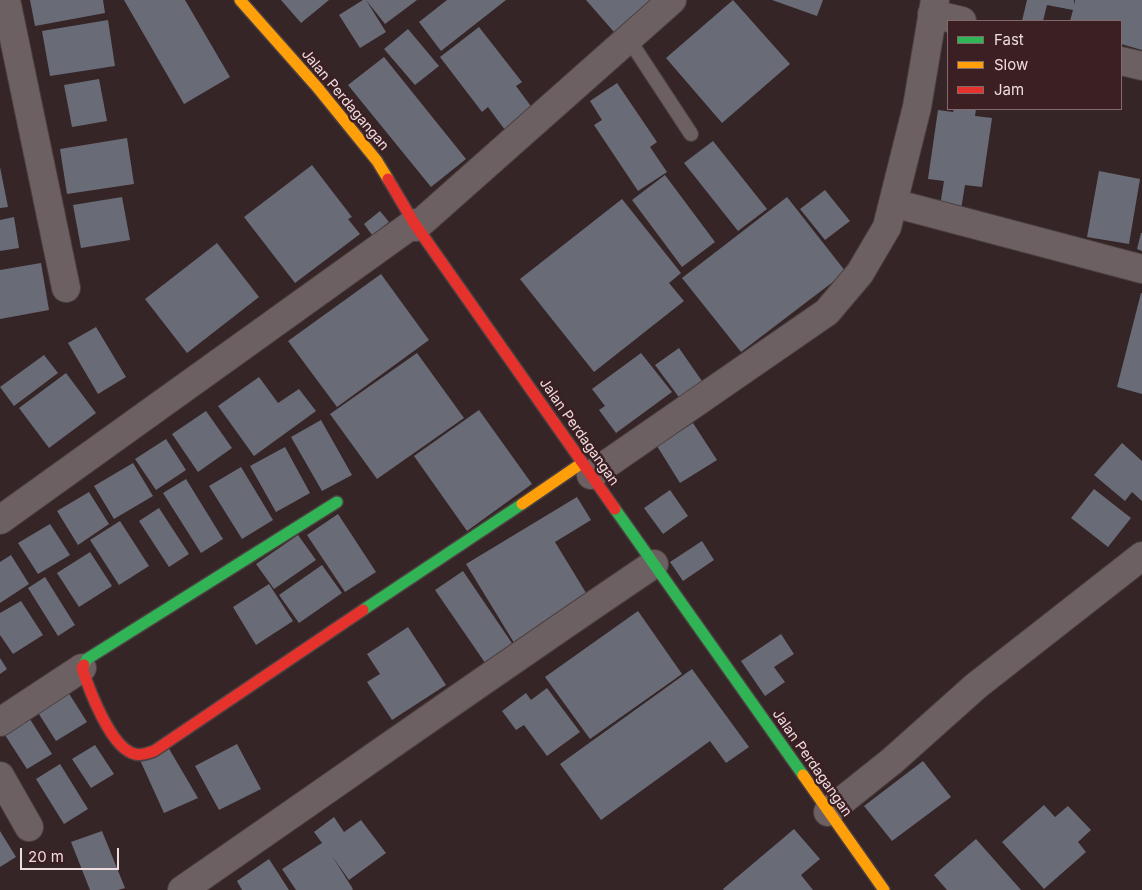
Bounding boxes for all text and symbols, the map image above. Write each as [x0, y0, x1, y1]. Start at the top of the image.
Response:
legend [947, 20, 1122, 110]
text: Fast [994, 30, 1024, 49]
street label: Jalan Perdagangan [298, 46, 392, 154]
text: Slow [994, 55, 1028, 74]
text: Jam [994, 80, 1024, 99]
street label: Jalan Perdagangan [536, 375, 622, 489]
street label: Jalan Perdagangan [769, 706, 855, 820]
scale bar [22, 838, 121, 870]
text: 20 m [28, 847, 64, 866]

